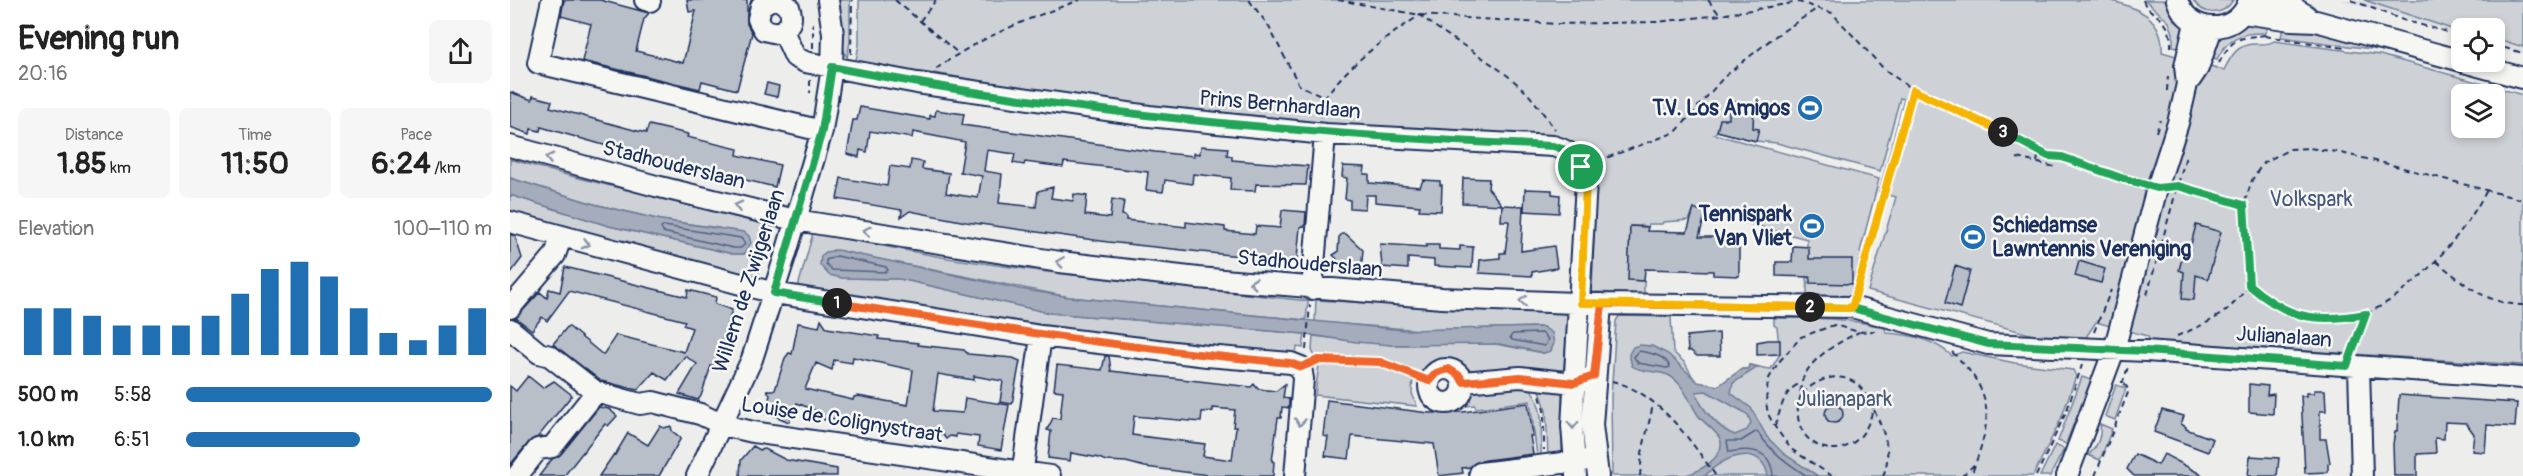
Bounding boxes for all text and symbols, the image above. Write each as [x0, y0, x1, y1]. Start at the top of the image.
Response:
text: Evening run [18, 18, 179, 59]
map controls [2451, 18, 2505, 138]
button: locate [2451, 18, 2505, 72]
button: share [429, 20, 492, 83]
text: 20:16 [18, 61, 68, 86]
street label: Prins Bernhardlaan [1198, 84, 1362, 126]
button: layers [2451, 84, 2505, 138]
sports icon: T.V. Los Amigos [1795, 93, 1825, 123]
place label: T.V. Los Amigos [1652, 95, 1791, 122]
pin: 3 [1988, 117, 2018, 147]
text: 3 [1999, 122, 2007, 142]
text: Distance [65, 125, 123, 145]
text: Time [238, 125, 272, 145]
text: Pace [400, 125, 432, 145]
street label: Stadhouderslaan [600, 134, 748, 196]
pin [1555, 141, 1606, 192]
text: 1.85 [57, 145, 107, 182]
text: 11:50 [221, 145, 289, 182]
text: 6:24 [371, 145, 431, 182]
icon: arrive [1564, 150, 1597, 183]
one-way arrow [545, 152, 555, 165]
text: km [107, 158, 131, 178]
text: /km [431, 158, 461, 178]
street label: Willem de Zwijgerlaan [707, 186, 791, 376]
park label: Volkspark [2270, 186, 2353, 213]
one-way arrow [734, 200, 744, 213]
place label: Tennispark Van Vliet [1698, 201, 1793, 252]
sports icon: Tennispark Van Vliet [1797, 211, 1827, 241]
place label: Schiedamse Lawntennis Vereniging [1992, 212, 2192, 263]
text: Elevation [18, 216, 94, 241]
text: 100–110 m [394, 216, 492, 241]
sports icon: Schiedamse Lawntennis Vereniging [1958, 222, 1988, 252]
one-way arrow [862, 226, 872, 238]
one-way arrow [581, 237, 591, 249]
street label: Stadhouderslaan [1236, 244, 1384, 284]
one-way arrow [1055, 256, 1064, 268]
one-way arrow [1249, 277, 1258, 290]
pin: 1 [822, 288, 852, 318]
pin: 2 [1795, 292, 1825, 322]
text: 1 [834, 293, 840, 313]
one-way arrow [1518, 295, 1527, 308]
text: 2 [1806, 297, 1814, 317]
street label: Julianalaan [2235, 320, 2333, 354]
text: 500 m [18, 382, 78, 407]
text: 5:58 [114, 382, 151, 407]
park label: Julianapark [1796, 386, 1892, 413]
street label: Louise de Colignystraat [739, 391, 945, 449]
one-way arrow [1294, 417, 1307, 426]
one-way arrow [1567, 420, 1579, 429]
text: 1.0 km [18, 427, 74, 452]
text: 6:51 [114, 427, 150, 452]

